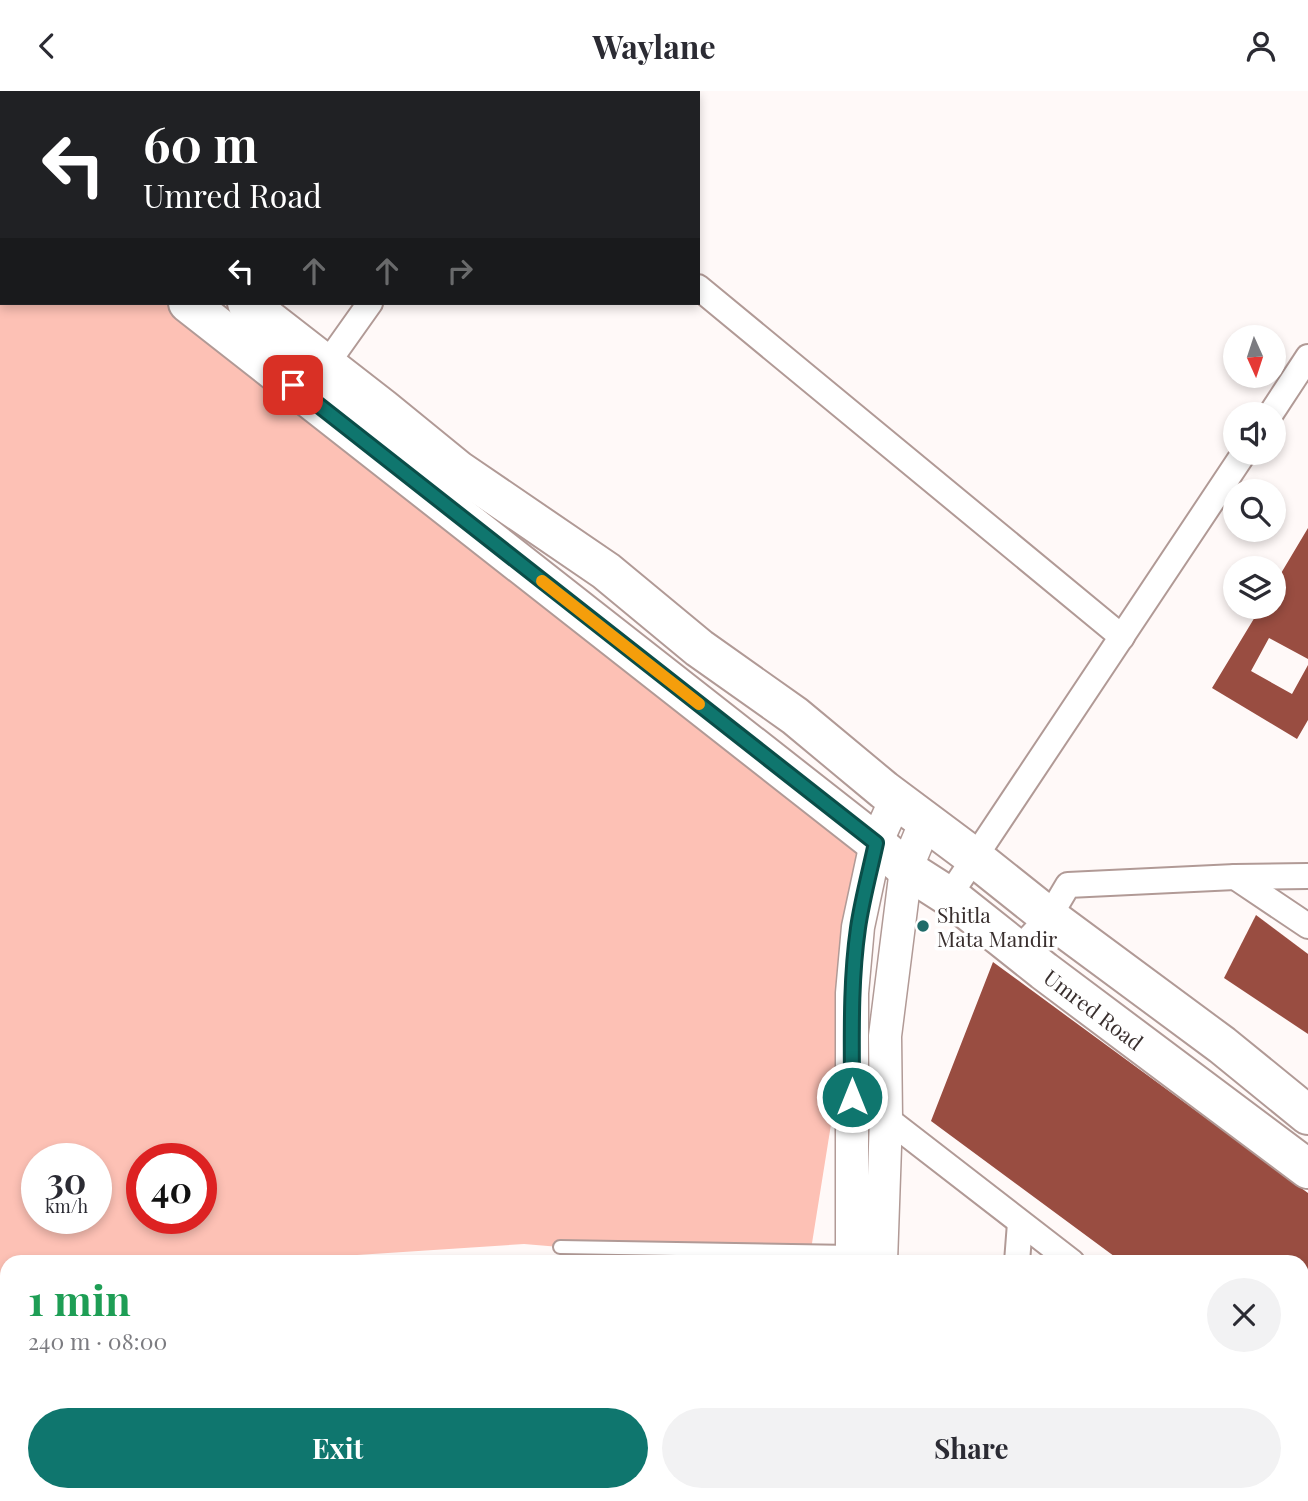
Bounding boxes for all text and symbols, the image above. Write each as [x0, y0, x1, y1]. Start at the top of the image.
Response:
text: Waylane [592, 24, 716, 67]
icon: back [28, 27, 66, 65]
icon: person [1242, 27, 1280, 65]
text: 60 m [143, 110, 258, 175]
icon: left [28, 119, 119, 210]
text: Umred Road [143, 173, 322, 216]
icon: left [222, 252, 260, 290]
icon: ahead [295, 252, 333, 290]
icon: ahead [368, 252, 406, 290]
icon: right [441, 252, 479, 290]
north arrow [1223, 325, 1286, 389]
map controls [1223, 325, 1286, 619]
pin [263, 355, 323, 415]
icon: arrive [274, 366, 312, 404]
button: sound [1223, 402, 1286, 465]
button: search [1223, 479, 1286, 542]
button: layers [1223, 556, 1286, 619]
place label: Shitla Mata Mandir [937, 900, 1058, 952]
marker: Shitla Mata Mandir [915, 918, 931, 934]
street label: Umred Road [1039, 962, 1149, 1056]
position arrow [815, 1060, 889, 1134]
speed limit sign: 40 [126, 1143, 217, 1234]
text: 30 [47, 1156, 86, 1203]
text: km/h [45, 1194, 88, 1218]
text: 1 min [28, 1271, 131, 1327]
button: close [1207, 1278, 1281, 1352]
text: 240 m · 08:00 [28, 1325, 167, 1356]
button: Exit [28, 1408, 648, 1488]
button: Share [662, 1408, 1281, 1488]

